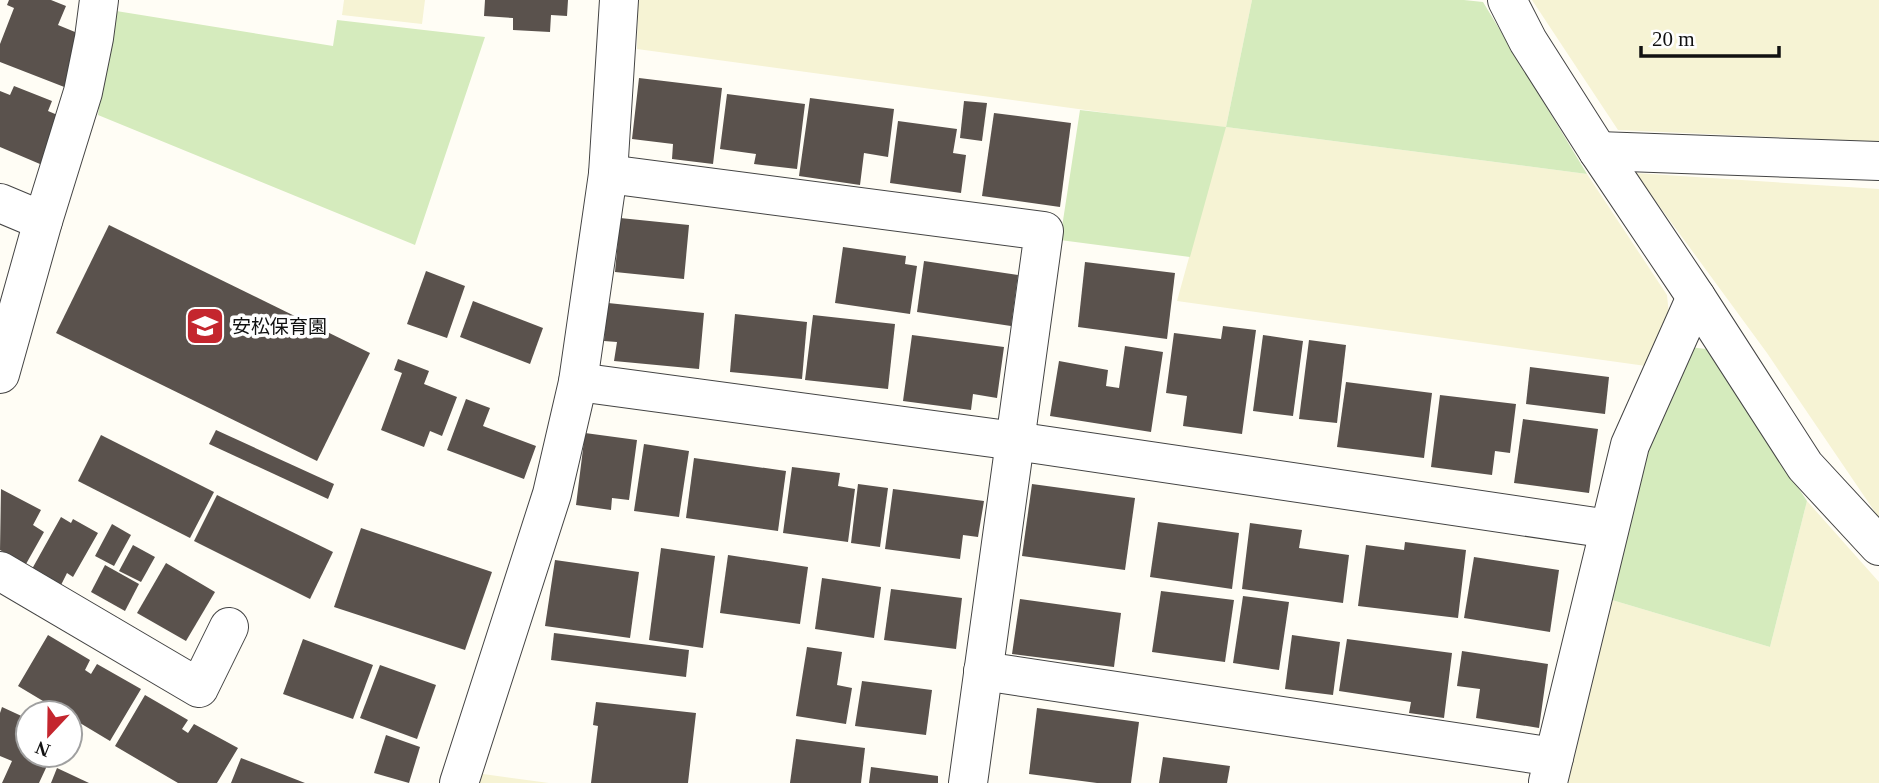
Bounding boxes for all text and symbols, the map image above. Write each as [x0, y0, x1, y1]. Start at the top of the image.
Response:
scale bar [1641, 14, 1779, 58]
text: 20 m [1652, 27, 1695, 51]
school or university icon: 安松保育園 [184, 305, 226, 347]
place label: 安松保育園 [232, 316, 327, 337]
north arrow [14, 699, 84, 769]
text: N [32, 737, 53, 762]

